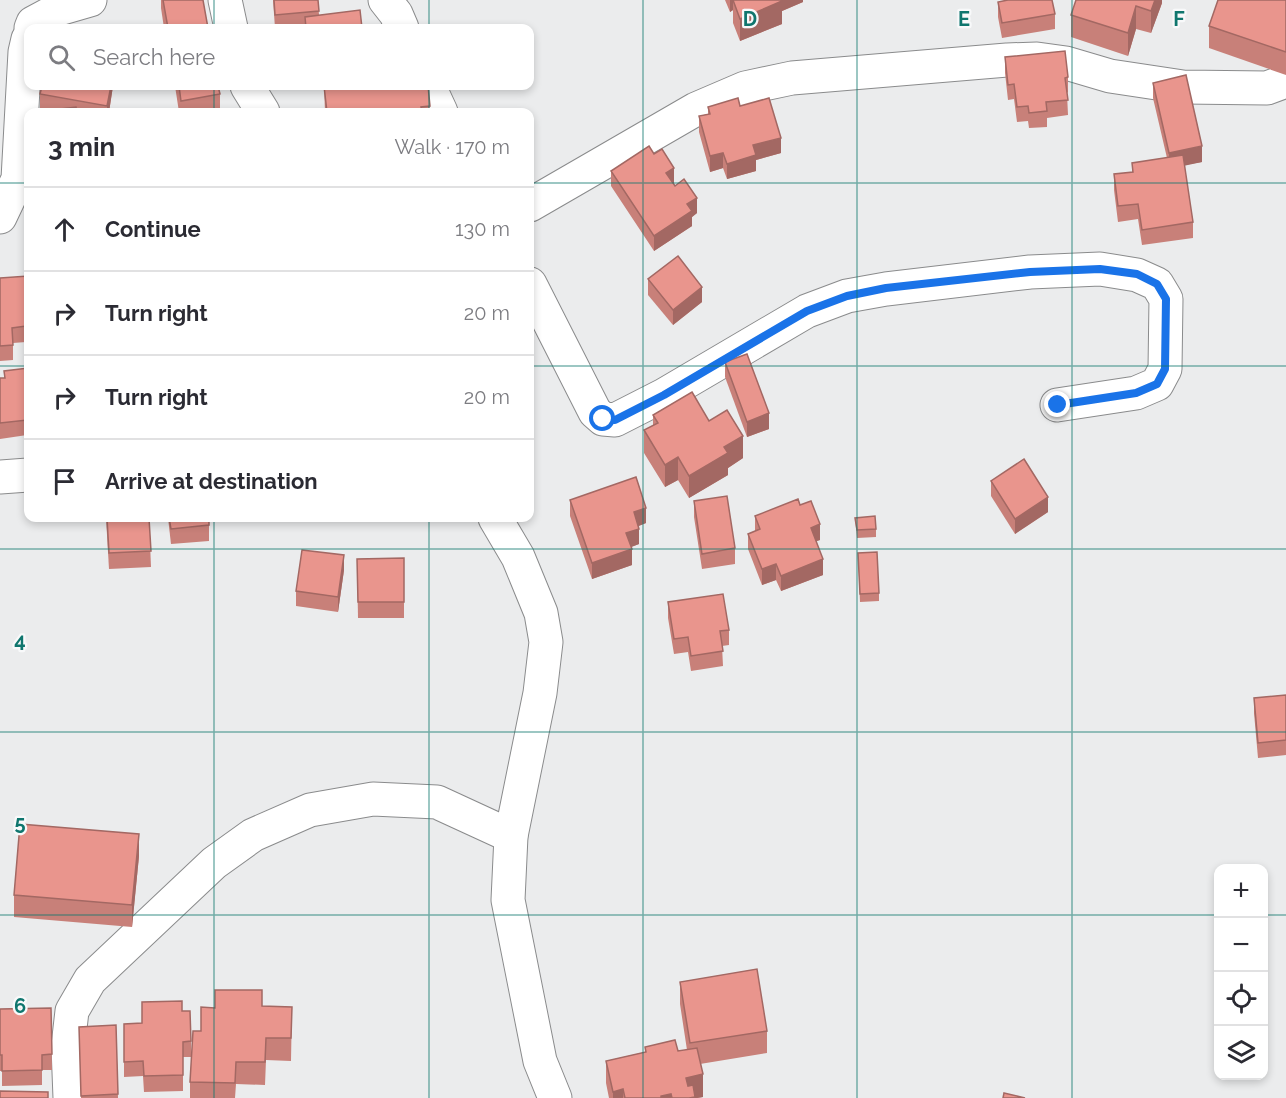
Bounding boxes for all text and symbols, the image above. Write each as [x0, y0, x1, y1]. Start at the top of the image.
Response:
text: D [743, 7, 757, 31]
text: E [958, 7, 970, 31]
text: F [1173, 7, 1185, 31]
search box [24, 24, 534, 90]
icon: search [45, 41, 78, 74]
text: Search here [93, 44, 215, 70]
text: 3 min [48, 132, 115, 162]
text: Walk · 170 m [394, 135, 510, 159]
icon: ahead [48, 213, 81, 246]
text: Continue [105, 216, 201, 242]
text: 130 m [455, 217, 510, 241]
icon: right [48, 297, 81, 330]
text: Turn right [105, 300, 208, 326]
text: 20 m [464, 301, 510, 325]
icon: right [48, 381, 81, 414]
text: Turn right [105, 384, 208, 410]
text: 20 m [464, 385, 510, 409]
route end [1044, 391, 1070, 417]
route start [589, 405, 615, 431]
icon: arrive [48, 465, 81, 498]
text: Arrive at destination [105, 468, 318, 494]
text: 4 [14, 628, 26, 652]
text: 5 [14, 811, 26, 835]
map controls [1214, 864, 1268, 1080]
button: + [1214, 864, 1268, 918]
button: − [1214, 918, 1268, 972]
button: locate [1214, 972, 1268, 1026]
text: 6 [14, 994, 26, 1018]
button: layers [1214, 1026, 1268, 1080]

